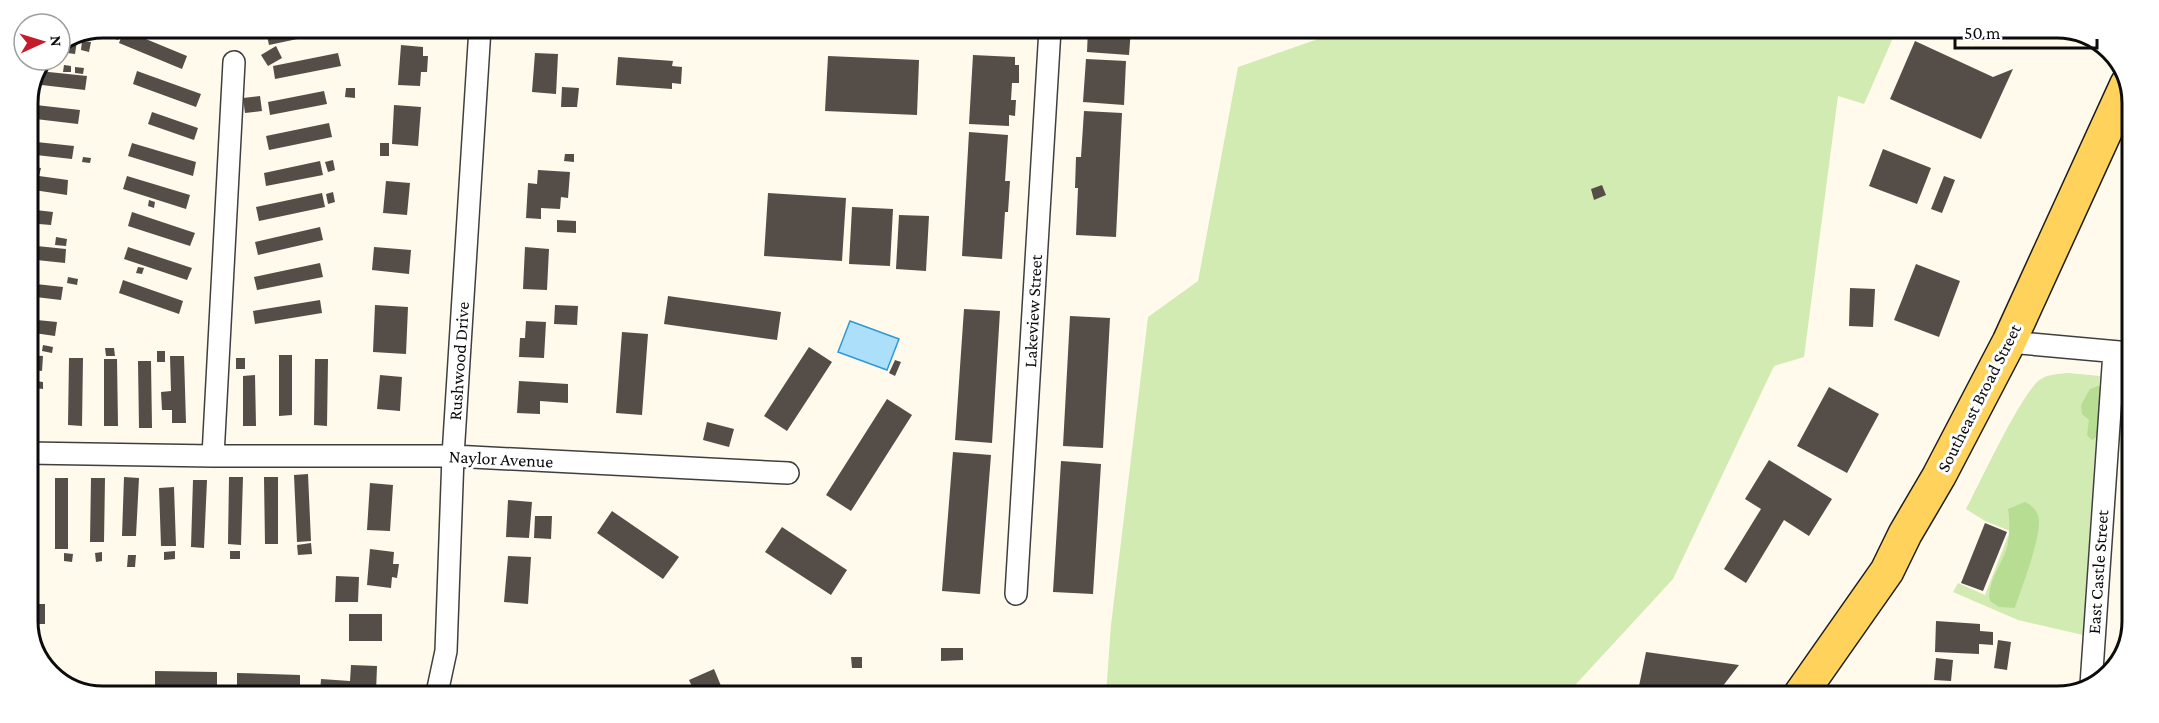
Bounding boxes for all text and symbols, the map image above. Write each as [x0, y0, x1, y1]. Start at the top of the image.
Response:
north arrow [12, 12, 72, 72]
scale bar [1955, 12, 2098, 50]
text: 50 m [1964, 23, 2001, 43]
text: N [48, 35, 65, 47]
street label: Lakeview Street [1020, 253, 1046, 368]
street label: Rushwood Drive [445, 301, 473, 421]
street label: Southeast Broad Street [1933, 320, 2025, 475]
street label: Naylor Avenue [448, 446, 554, 472]
street label: East Castle Street [2084, 508, 2112, 635]

